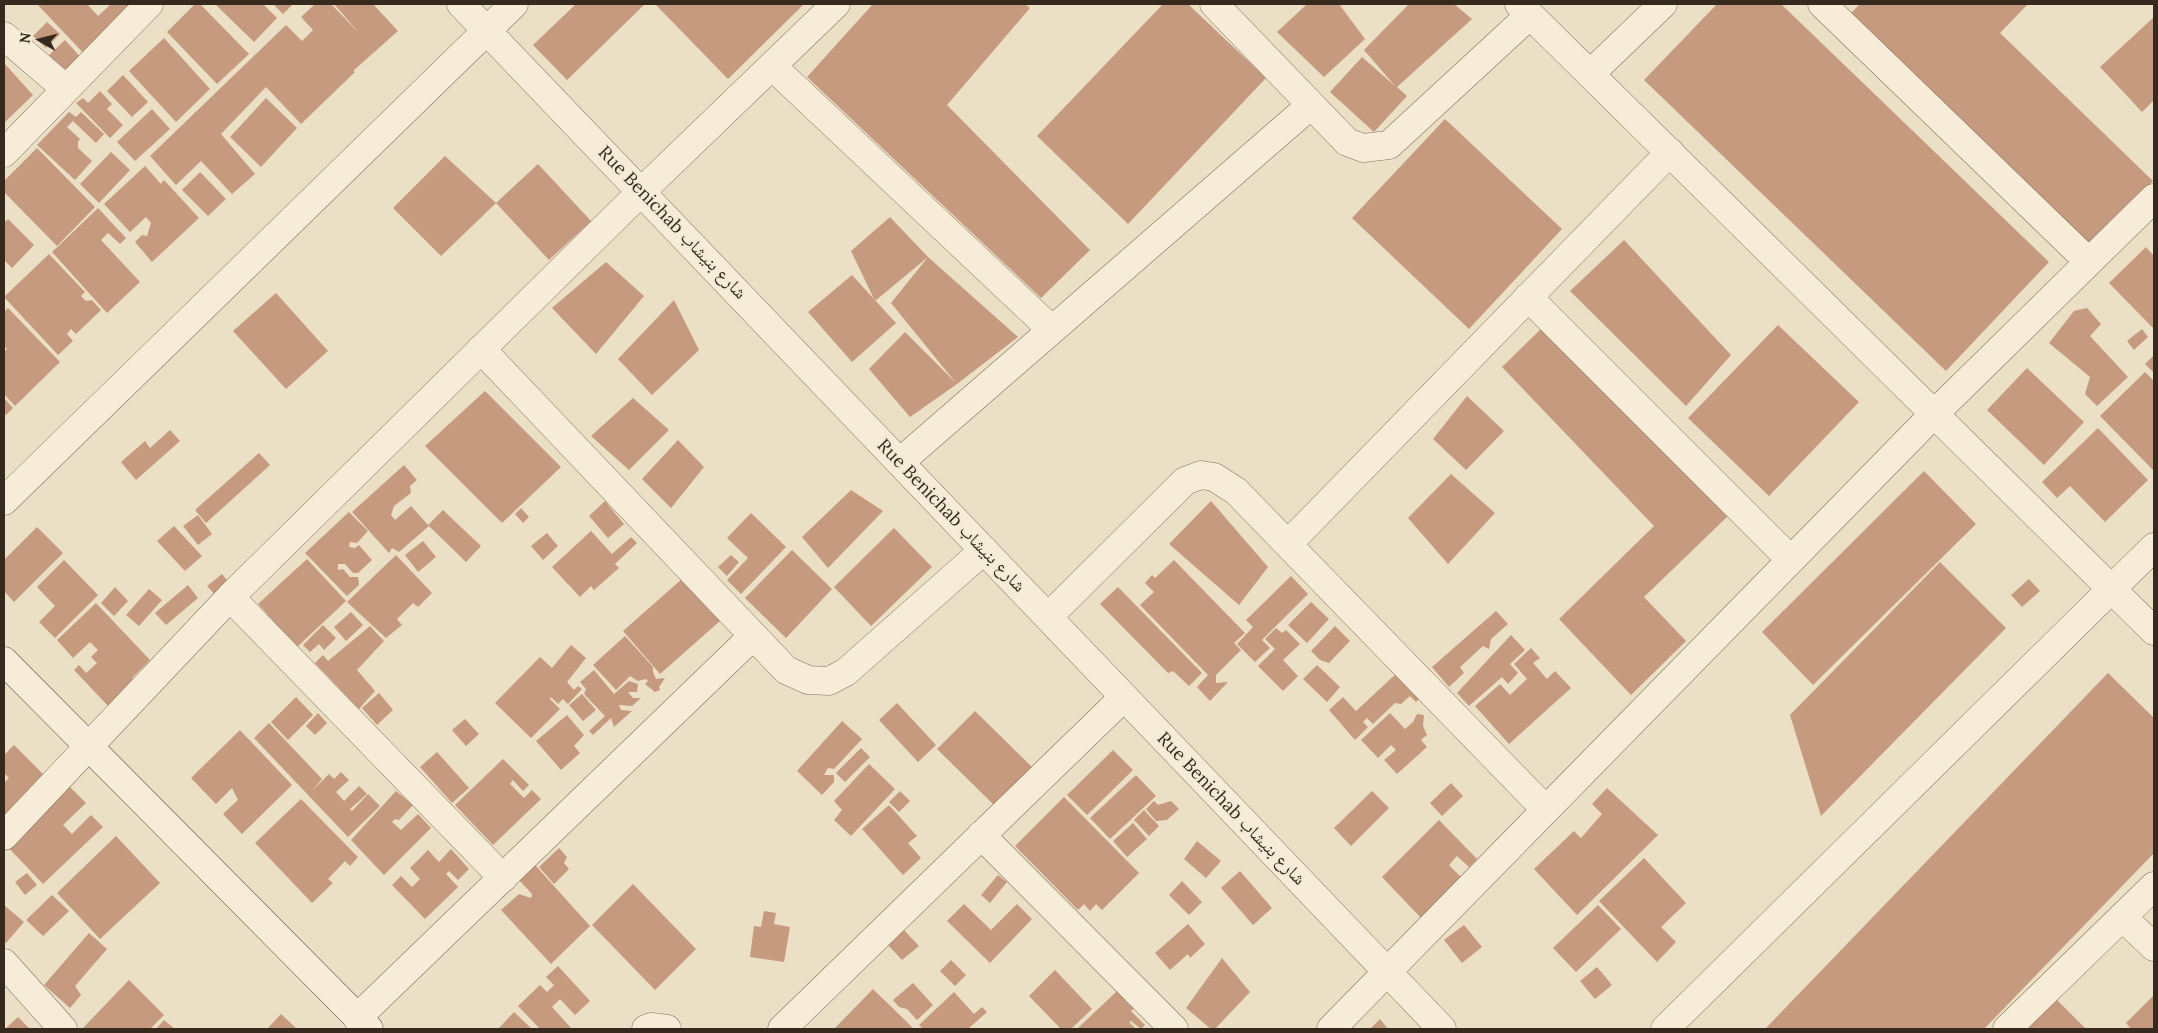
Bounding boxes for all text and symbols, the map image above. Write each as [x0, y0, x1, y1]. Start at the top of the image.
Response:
north arrow [15, 15, 65, 65]
text: N [15, 31, 35, 45]
street label: Rue Benichab شارع بنيشاب [593, 142, 751, 304]
street label: Rue Benichab شارع بنيشاب [872, 435, 1030, 597]
street label: Rue Benichab شارع بنيشاب [1152, 728, 1310, 890]

